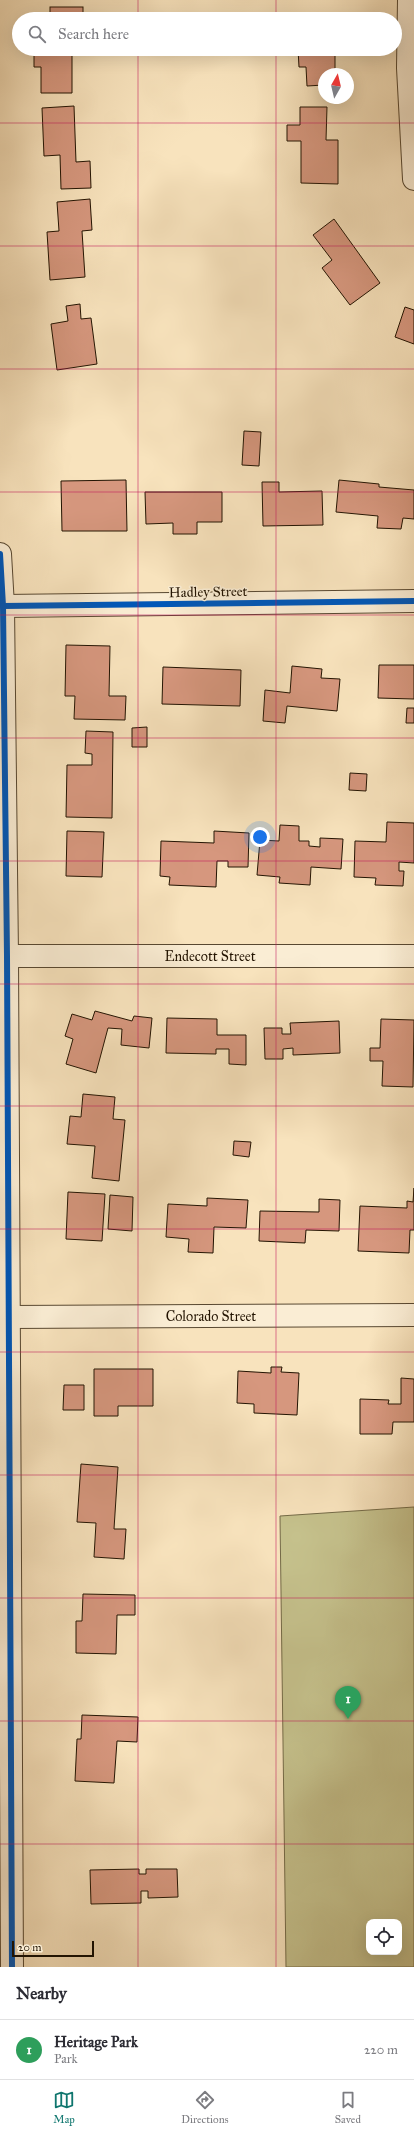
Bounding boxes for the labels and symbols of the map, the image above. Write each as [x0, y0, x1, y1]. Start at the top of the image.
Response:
north arrow [318, 68, 354, 104]
street label: Hadley Street [168, 583, 248, 601]
your location [250, 827, 270, 847]
street label: Endecott Street [164, 948, 256, 965]
street label: Colorado Street [166, 1308, 256, 1325]
pin: 1 [335, 1686, 361, 1719]
scale bar [12, 1939, 94, 1958]

